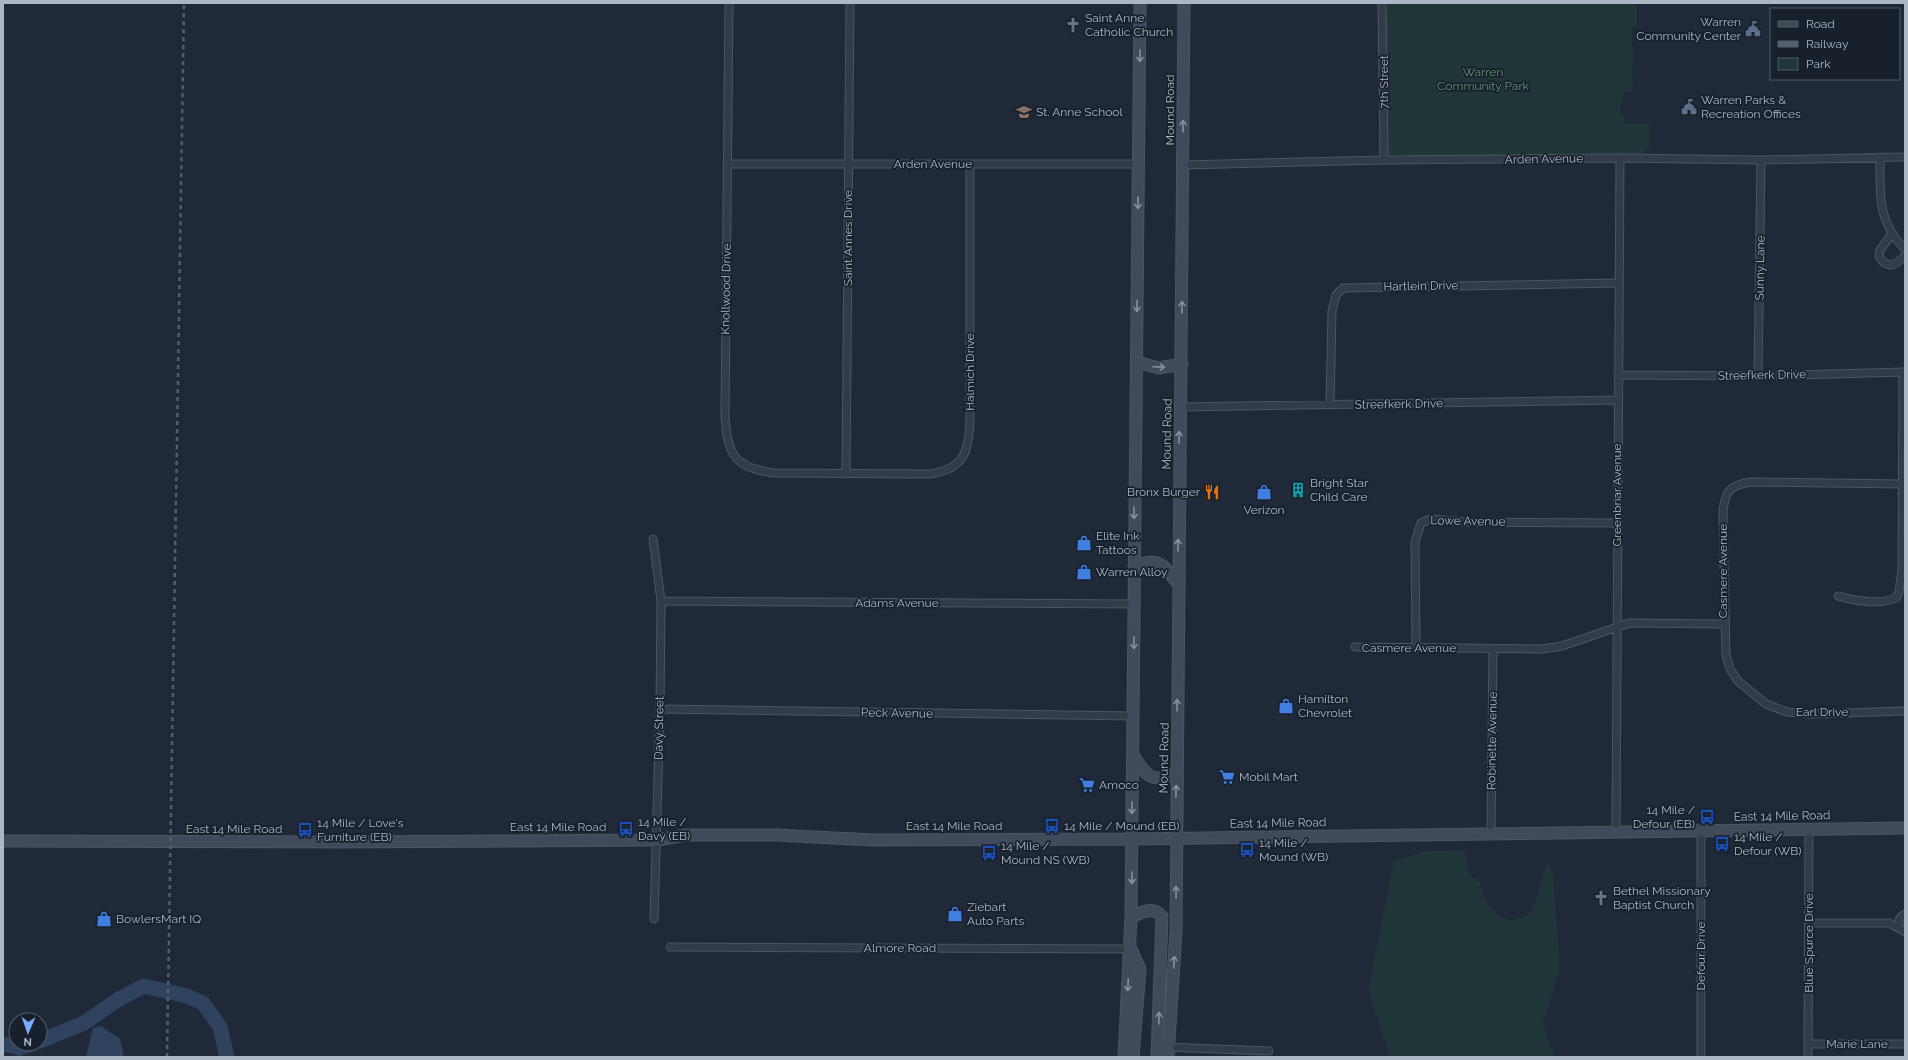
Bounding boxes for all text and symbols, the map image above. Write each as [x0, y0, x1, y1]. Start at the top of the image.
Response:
legend [1770, 8, 1900, 80]
place label: Saint Anne Catholic Church [1085, 11, 1173, 39]
place label: Warren Community Center [1636, 15, 1742, 43]
church icon: Saint Anne Catholic Church [1064, 16, 1082, 34]
text: Road [1806, 17, 1835, 31]
public building icon: Warren Community Center [1744, 20, 1762, 38]
text: Railway [1806, 37, 1849, 51]
one-way arrow [1136, 49, 1143, 62]
street label: 7th Street [1377, 55, 1391, 109]
text: Park [1806, 57, 1831, 71]
park label: Warren Community Park [1437, 65, 1530, 93]
street label: Mound Road [1163, 75, 1177, 146]
place label: Warren Parks & Recreation Offices [1701, 93, 1801, 121]
public building icon: Warren Parks & Recreation Offices [1680, 98, 1698, 116]
school or university icon: St. Anne School [1015, 103, 1033, 121]
place label: St. Anne School [1036, 105, 1124, 119]
one-way arrow [1179, 120, 1187, 133]
street label: Arden Avenue [1505, 151, 1583, 167]
street label: Arden Avenue [894, 157, 972, 171]
street label: Saint Annes Drive [841, 190, 855, 286]
one-way arrow [1134, 196, 1142, 209]
street label: Sunny Lane [1752, 235, 1768, 301]
street label: Knollwood Drive [718, 243, 734, 335]
street label: Hartlein Drive [1383, 278, 1459, 294]
one-way arrow [1133, 299, 1141, 312]
one-way arrow [1178, 301, 1186, 314]
street label: Halmich Drive [963, 333, 977, 411]
one-way arrow [1152, 364, 1165, 371]
street label: Streefkerk Drive [1718, 367, 1806, 383]
street label: Streefkerk Drive [1355, 396, 1443, 412]
street label: Mound Road [1159, 398, 1175, 470]
one-way arrow [1176, 431, 1183, 444]
street label: Greenbriar Avenue [1610, 443, 1624, 547]
place label: Bright Star Child Care [1310, 476, 1369, 504]
building icon: Bright Star Child Care [1289, 481, 1307, 499]
restaurant icon: Bronx Burger [1203, 483, 1221, 501]
shop icon: Verizon [1255, 483, 1273, 501]
place label: Bronx Burger [1127, 485, 1201, 499]
place label: Verizon [1243, 503, 1285, 517]
one-way arrow [1130, 506, 1138, 519]
street label: Lowe Avenue [1430, 513, 1506, 529]
street label: Casmere Avenue [1716, 524, 1730, 618]
place label: Elite Ink Tattoos [1096, 529, 1140, 557]
shop icon: Elite Ink Tattoos [1075, 534, 1093, 552]
one-way arrow [1174, 539, 1182, 552]
shop icon: Warren Alloy [1075, 563, 1093, 581]
place label: Warren Alloy [1096, 565, 1168, 579]
street label: Adams Avenue [855, 596, 939, 610]
one-way arrow [1130, 636, 1138, 649]
street label: Casmere Avenue [1362, 641, 1456, 655]
place label: Hamilton Chevrolet [1298, 692, 1352, 720]
street label: Robinette Avenue [1484, 692, 1500, 790]
street label: Davy Street [651, 696, 667, 760]
shop icon: Hamilton Chevrolet [1277, 697, 1295, 715]
one-way arrow [1173, 699, 1181, 712]
street label: Peck Avenue [861, 705, 933, 721]
street label: Earl Drive [1796, 705, 1848, 719]
street label: Mound Road [1156, 722, 1172, 794]
supermarket icon: Mobil Mart [1218, 768, 1236, 786]
place label: Mobil Mart [1239, 770, 1298, 784]
supermarket icon: Amoco [1078, 776, 1096, 794]
place label: Amoco [1099, 778, 1139, 792]
one-way arrow [1172, 785, 1180, 798]
one-way arrow [1128, 801, 1136, 814]
place label: 14 Mile / Defour (EB) [1633, 803, 1695, 831]
bus stop icon: 14 Mile / Defour (EB) [1698, 808, 1716, 826]
street label: East 14 Mile Road [1734, 808, 1830, 824]
place label: 14 Mile / Davy (EB) [638, 815, 690, 843]
street label: East 14 Mile Road [1230, 815, 1326, 831]
place label: 14 Mile / Love's Furniture (EB) [317, 816, 404, 844]
bus stop icon: 14 Mile / Mound (EB) [1043, 817, 1061, 835]
street label: East 14 Mile Road [906, 819, 1002, 833]
place label: 14 Mile / Mound (EB) [1064, 819, 1180, 833]
street label: East 14 Mile Road [510, 820, 606, 834]
bus stop icon: 14 Mile / Davy (EB) [617, 820, 635, 838]
bus stop icon: 14 Mile / Love's Furniture (EB) [296, 821, 314, 839]
street label: East 14 Mile Road [186, 822, 282, 836]
place label: 14 Mile / Defour (WB) [1734, 830, 1802, 858]
bus stop icon: 14 Mile / Defour (WB) [1713, 835, 1731, 853]
place label: 14 Mile / Mound (WB) [1259, 836, 1328, 864]
place label: 14 Mile / Mound NS (WB) [1001, 839, 1090, 867]
bus stop icon: 14 Mile / Mound (WB) [1238, 841, 1256, 859]
bus stop icon: 14 Mile / Mound NS (WB) [980, 844, 998, 862]
one-way arrow [1128, 871, 1136, 884]
place label: Bethel Missionary Baptist Church [1613, 884, 1711, 912]
one-way arrow [1172, 886, 1180, 899]
church icon: Bethel Missionary Baptist Church [1592, 889, 1610, 907]
street label: Blue Spurce Drive [1802, 893, 1816, 993]
place label: Ziebart Auto Parts [967, 900, 1024, 928]
shop icon: Ziebart Auto Parts [946, 905, 964, 923]
shop icon: BowlersMart IQ [95, 910, 113, 928]
place label: BowlersMart IQ [116, 912, 201, 926]
street label: Defour Drive [1694, 921, 1708, 991]
street label: Almore Road [864, 941, 936, 955]
one-way arrow [1171, 956, 1178, 969]
one-way arrow [1124, 978, 1132, 991]
north arrow [8, 1012, 48, 1052]
one-way arrow [1155, 1012, 1163, 1025]
text: N [23, 1035, 32, 1048]
street label: Marie Lane [1826, 1037, 1888, 1051]

